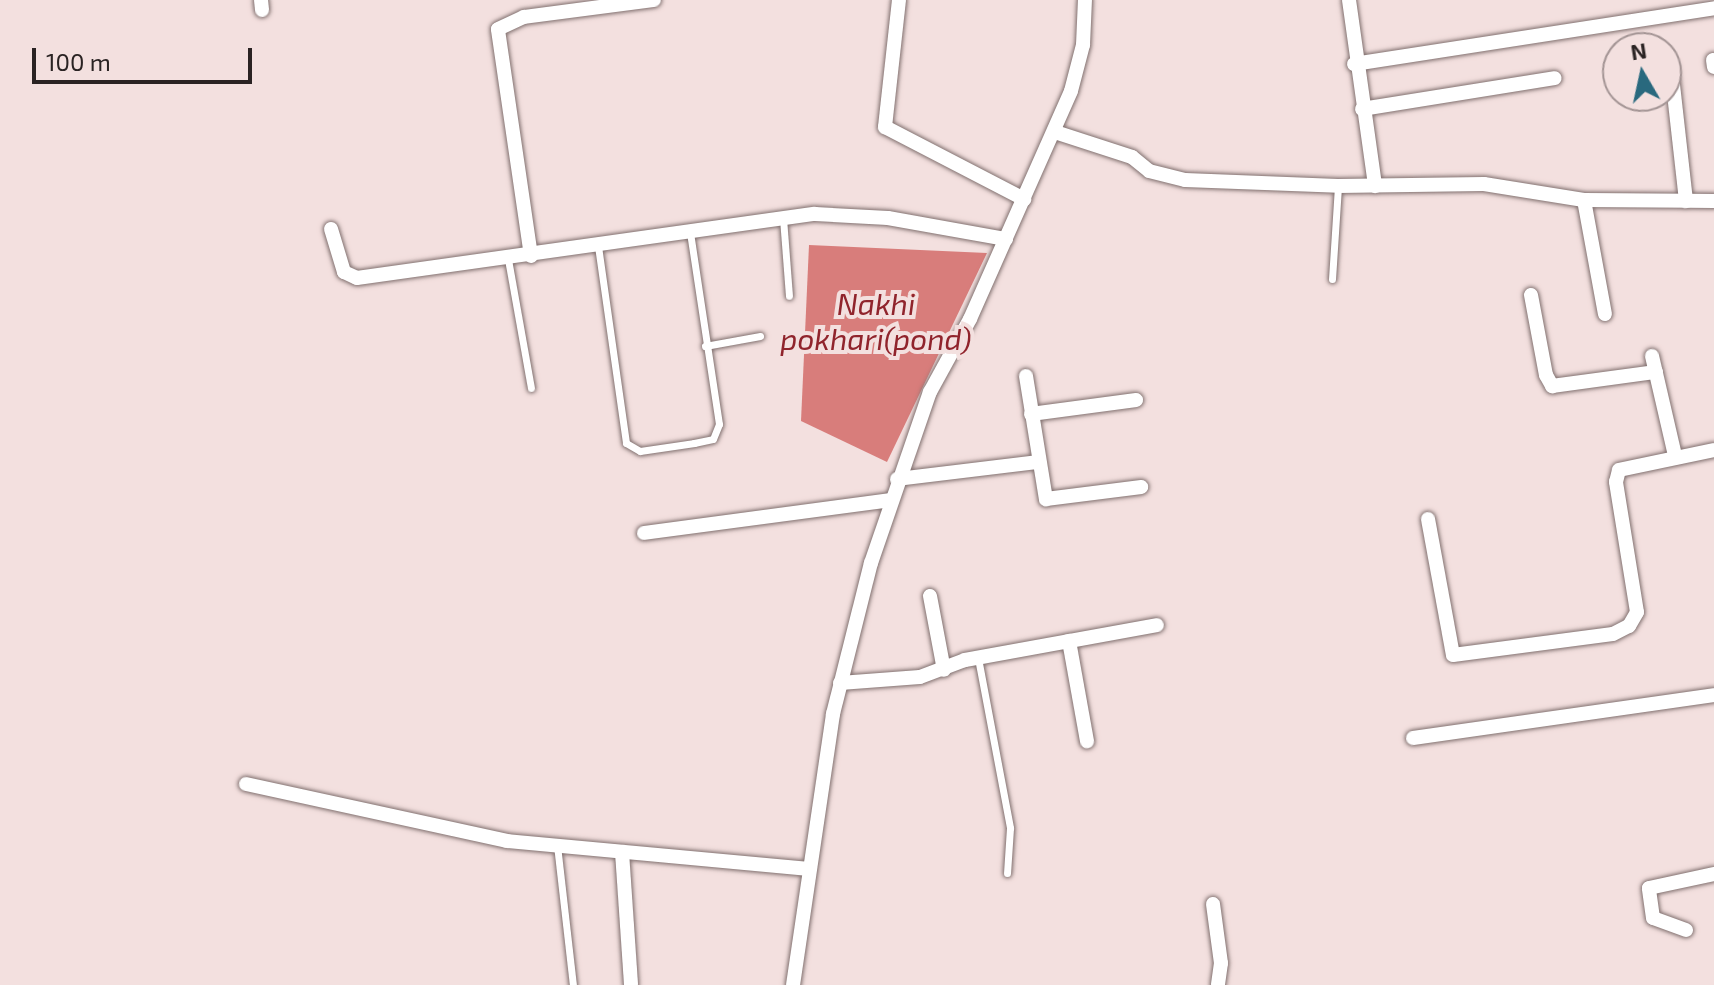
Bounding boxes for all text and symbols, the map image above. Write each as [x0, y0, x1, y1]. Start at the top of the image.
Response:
scale bar [36, 32, 256, 82]
north arrow [1602, 32, 1682, 112]
text: N [1629, 36, 1648, 64]
text: 100 m [46, 47, 111, 76]
water label: Nakhi pokhari(pond) [780, 285, 972, 356]

